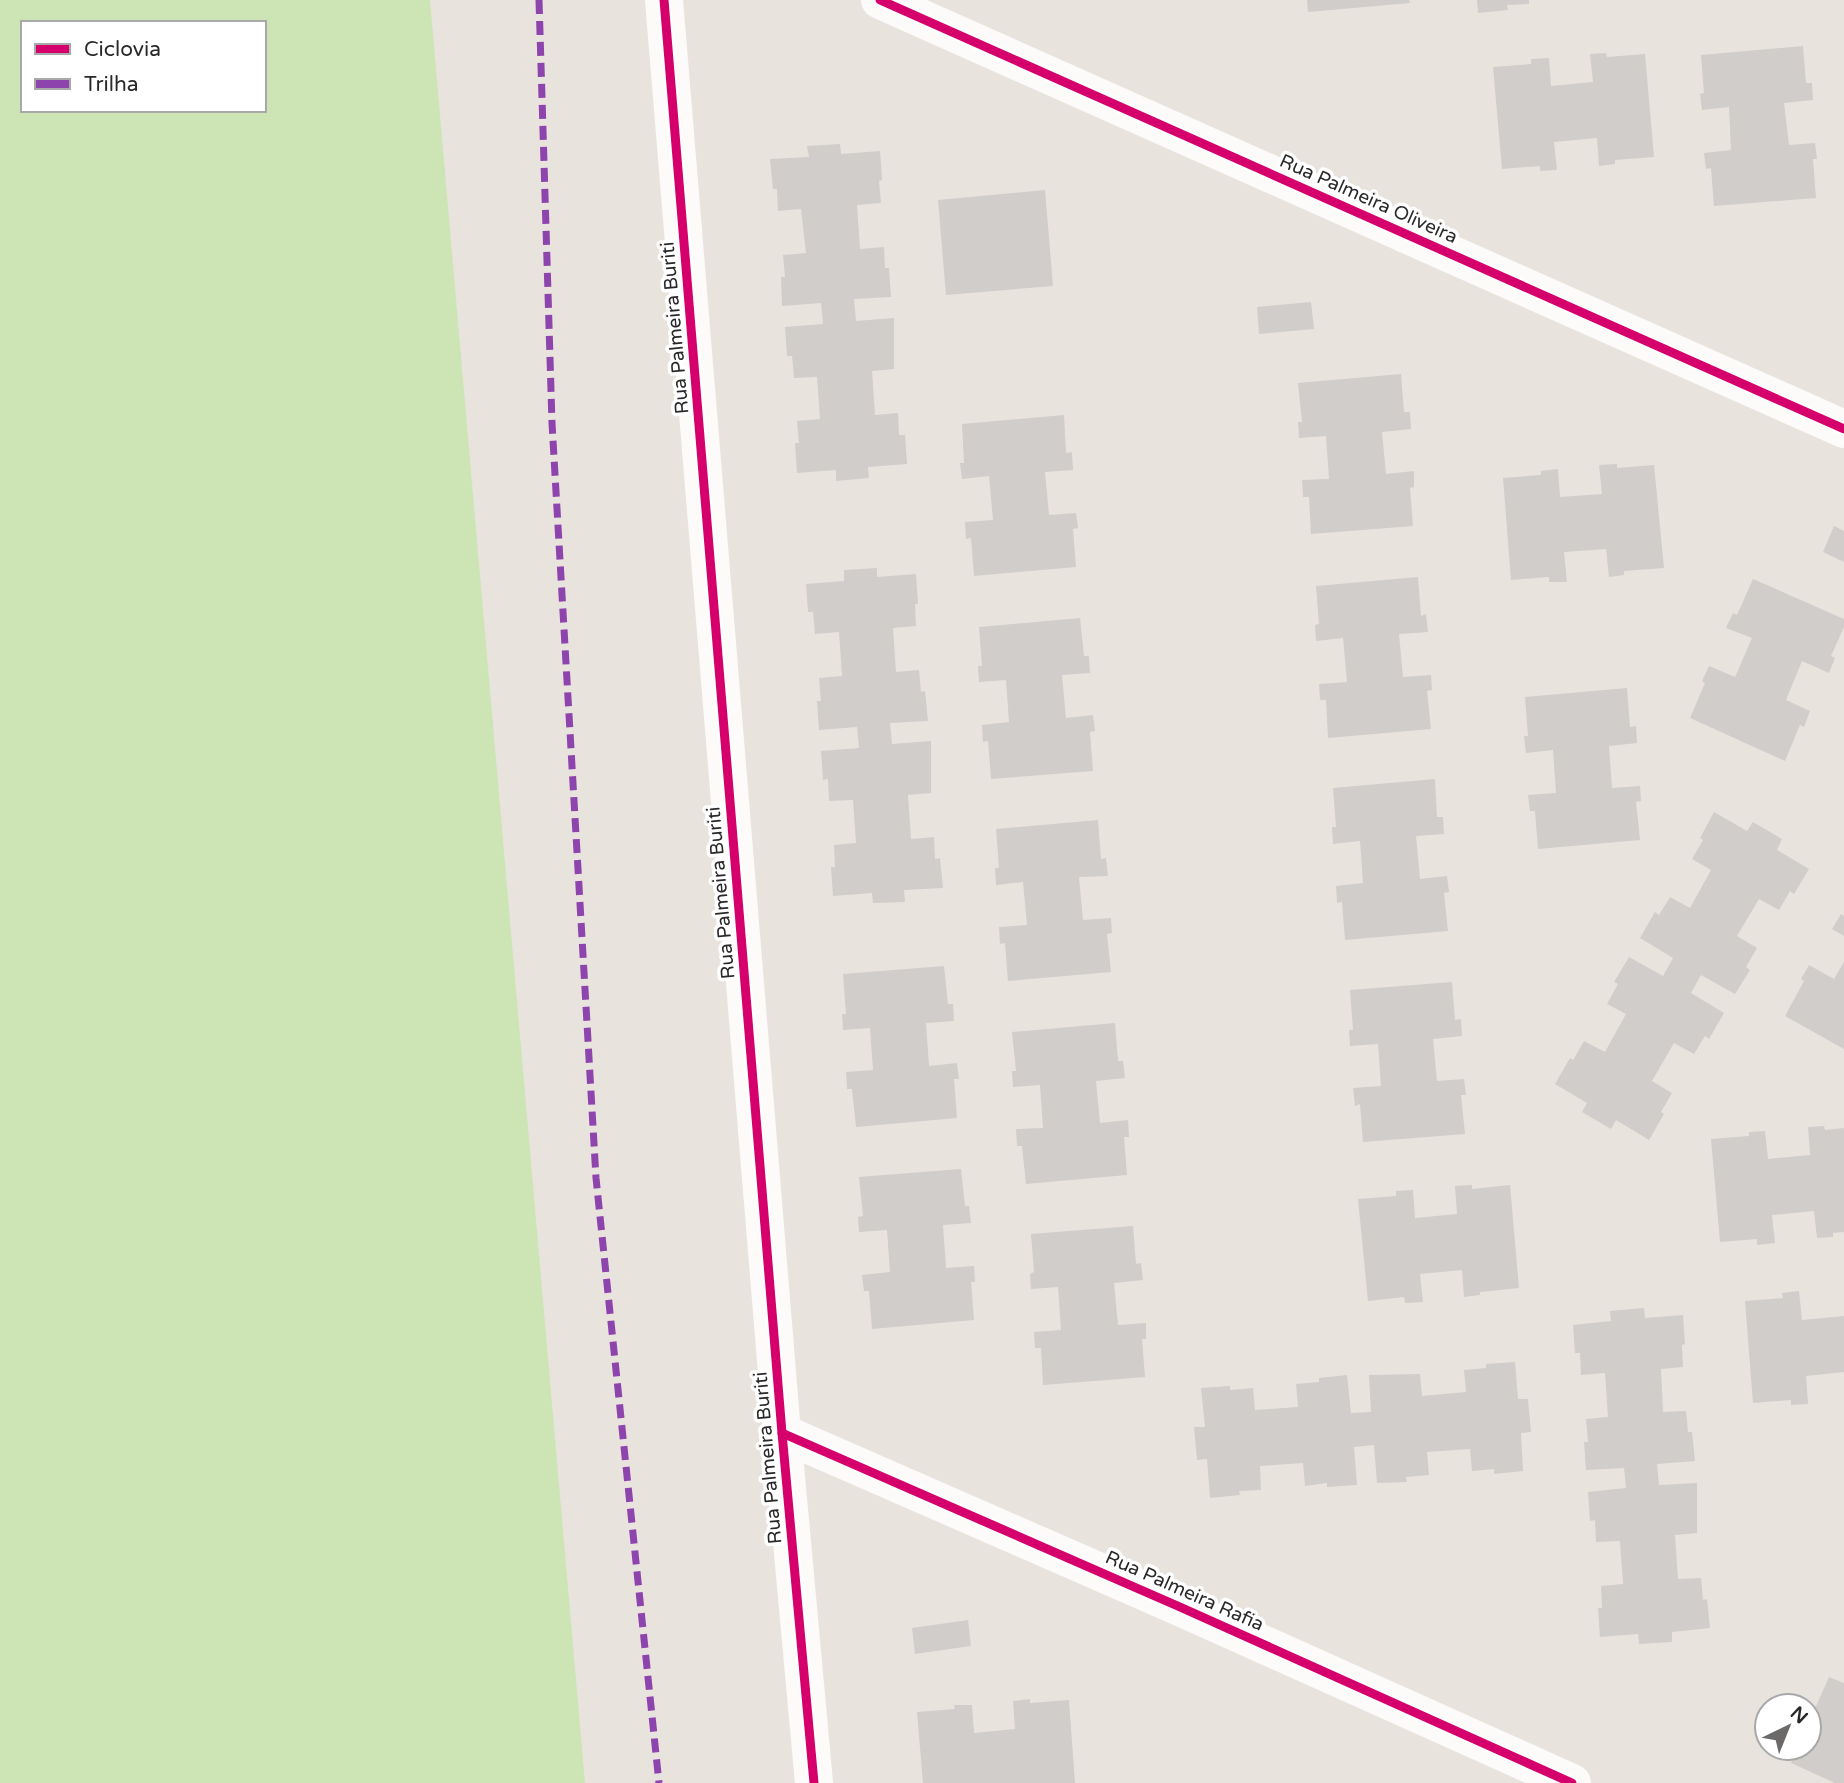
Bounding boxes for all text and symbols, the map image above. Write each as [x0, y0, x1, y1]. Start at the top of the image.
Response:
legend [21, 21, 266, 112]
text: Ciclovia [84, 37, 161, 62]
text: Trilha [84, 72, 139, 97]
street label: Rua Palmeira Oliveira [1276, 150, 1461, 248]
street label: Rua Palmeira Buriti [657, 241, 693, 415]
street label: Rua Palmeira Buriti [703, 806, 739, 980]
street label: Rua Palmeira Buriti [750, 1371, 786, 1545]
street label: Rua Palmeira Rafia [1102, 1546, 1267, 1636]
north arrow [1753, 1692, 1823, 1762]
text: N [1786, 1702, 1812, 1729]

